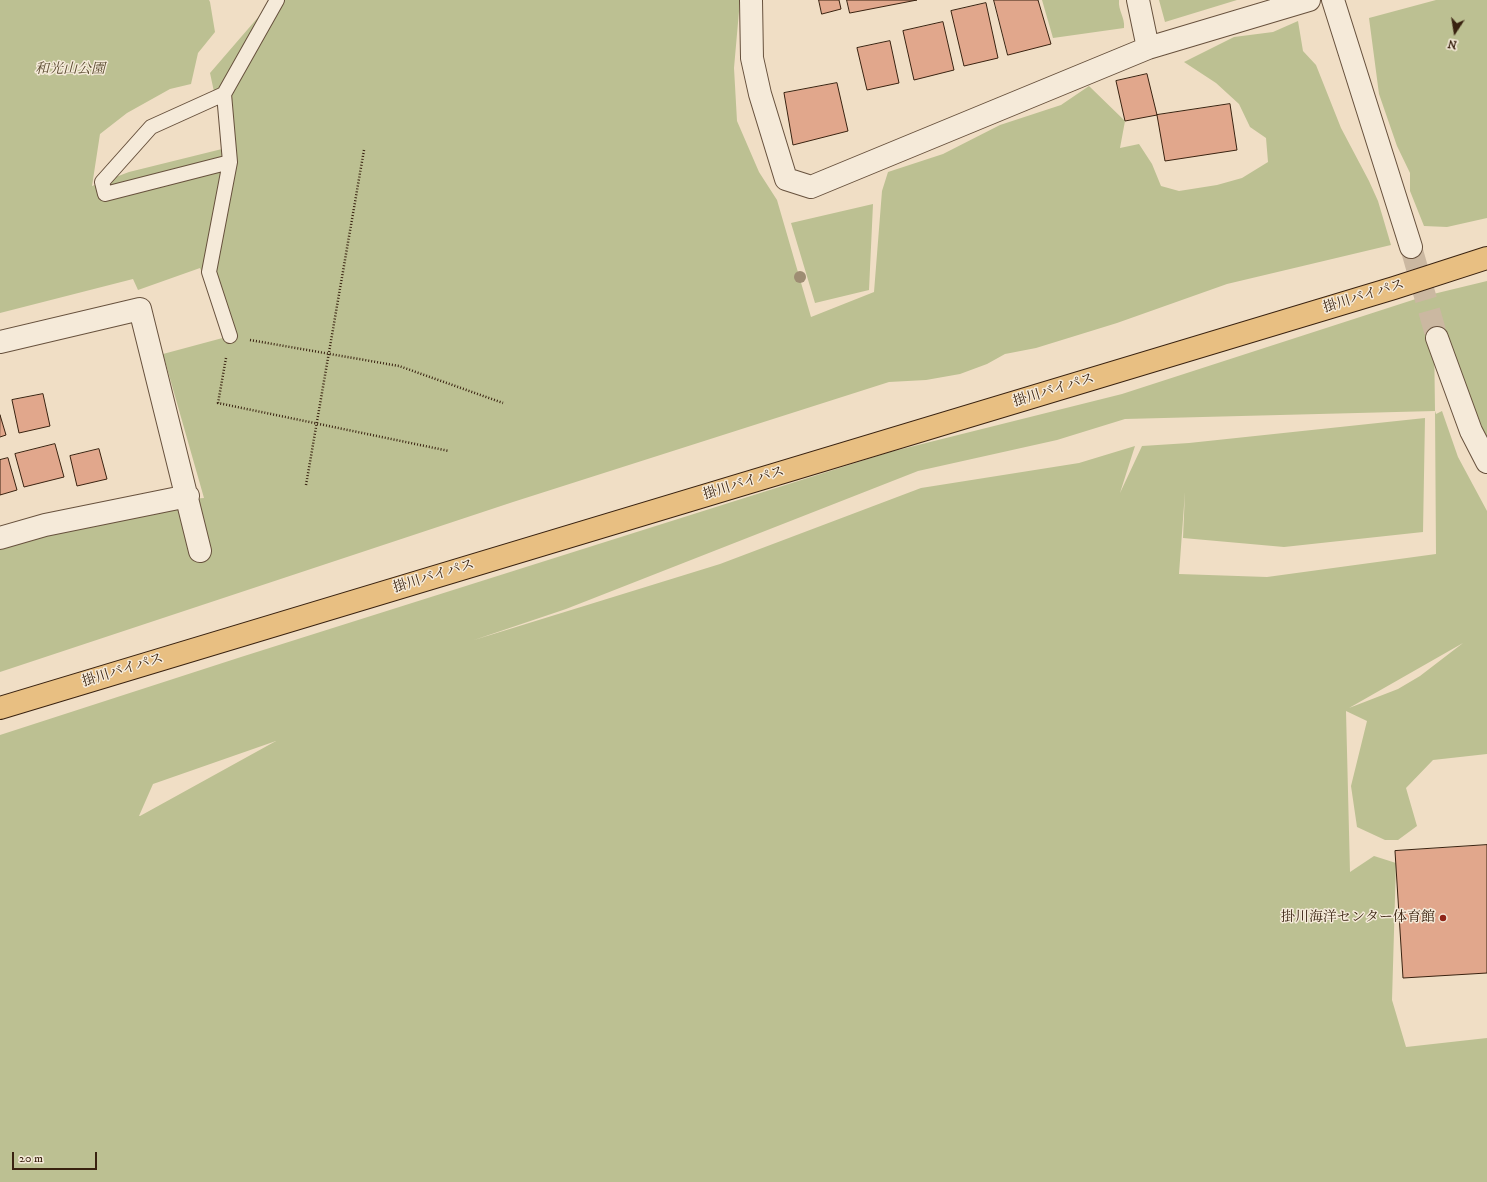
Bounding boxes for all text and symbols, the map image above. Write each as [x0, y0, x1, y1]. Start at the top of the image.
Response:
north arrow [1435, 12, 1475, 52]
text: N [1447, 36, 1458, 52]
park label: 和光山公園 [35, 62, 105, 78]
street label: 掛川バイパス [1321, 277, 1407, 317]
street label: 掛川バイパス [1011, 371, 1097, 411]
street label: 掛川バイパス [701, 464, 787, 504]
street label: 掛川バイパス [391, 557, 477, 597]
street label: 掛川バイパス [80, 651, 166, 691]
place label: 掛川海洋センター体育館 [1281, 910, 1435, 926]
marker: 掛川海洋センター体育館 [1438, 913, 1448, 923]
scale bar [14, 1144, 99, 1170]
text: 20 m [19, 1151, 43, 1166]

